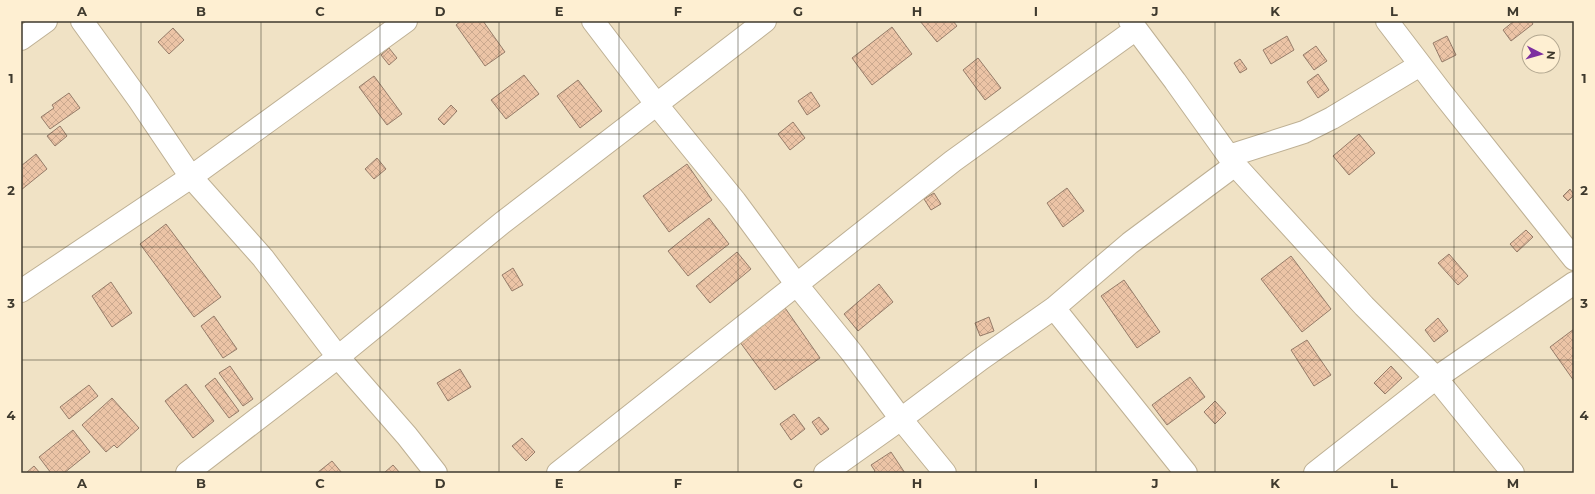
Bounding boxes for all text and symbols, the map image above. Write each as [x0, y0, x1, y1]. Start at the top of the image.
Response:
text: A [76, 3, 88, 19]
text: B [196, 3, 206, 19]
text: C [315, 3, 325, 19]
text: D [435, 3, 446, 19]
text: E [555, 3, 564, 19]
text: F [674, 3, 682, 19]
text: G [793, 3, 803, 19]
text: H [912, 3, 922, 19]
text: I [1034, 3, 1038, 19]
text: J [1150, 3, 1159, 19]
text: K [1270, 3, 1280, 19]
text: L [1390, 3, 1398, 19]
text: M [1507, 3, 1519, 19]
north arrow [1521, 34, 1561, 74]
text: N [1544, 50, 1558, 60]
text: 1 [8, 70, 14, 86]
text: 1 [1581, 70, 1587, 86]
text: 2 [7, 182, 15, 198]
text: 2 [1580, 182, 1588, 198]
text: 3 [6, 295, 15, 311]
text: 3 [1579, 295, 1588, 311]
text: 4 [7, 407, 16, 423]
text: 4 [1580, 407, 1589, 423]
text: A [76, 475, 88, 491]
text: B [196, 475, 206, 491]
text: C [315, 475, 325, 491]
text: D [435, 475, 446, 491]
text: E [555, 475, 564, 491]
text: F [674, 475, 682, 491]
text: G [793, 475, 803, 491]
text: H [912, 475, 922, 491]
text: I [1034, 475, 1038, 491]
text: J [1150, 475, 1159, 491]
text: K [1270, 475, 1280, 491]
text: L [1390, 475, 1398, 491]
text: M [1507, 475, 1519, 491]

